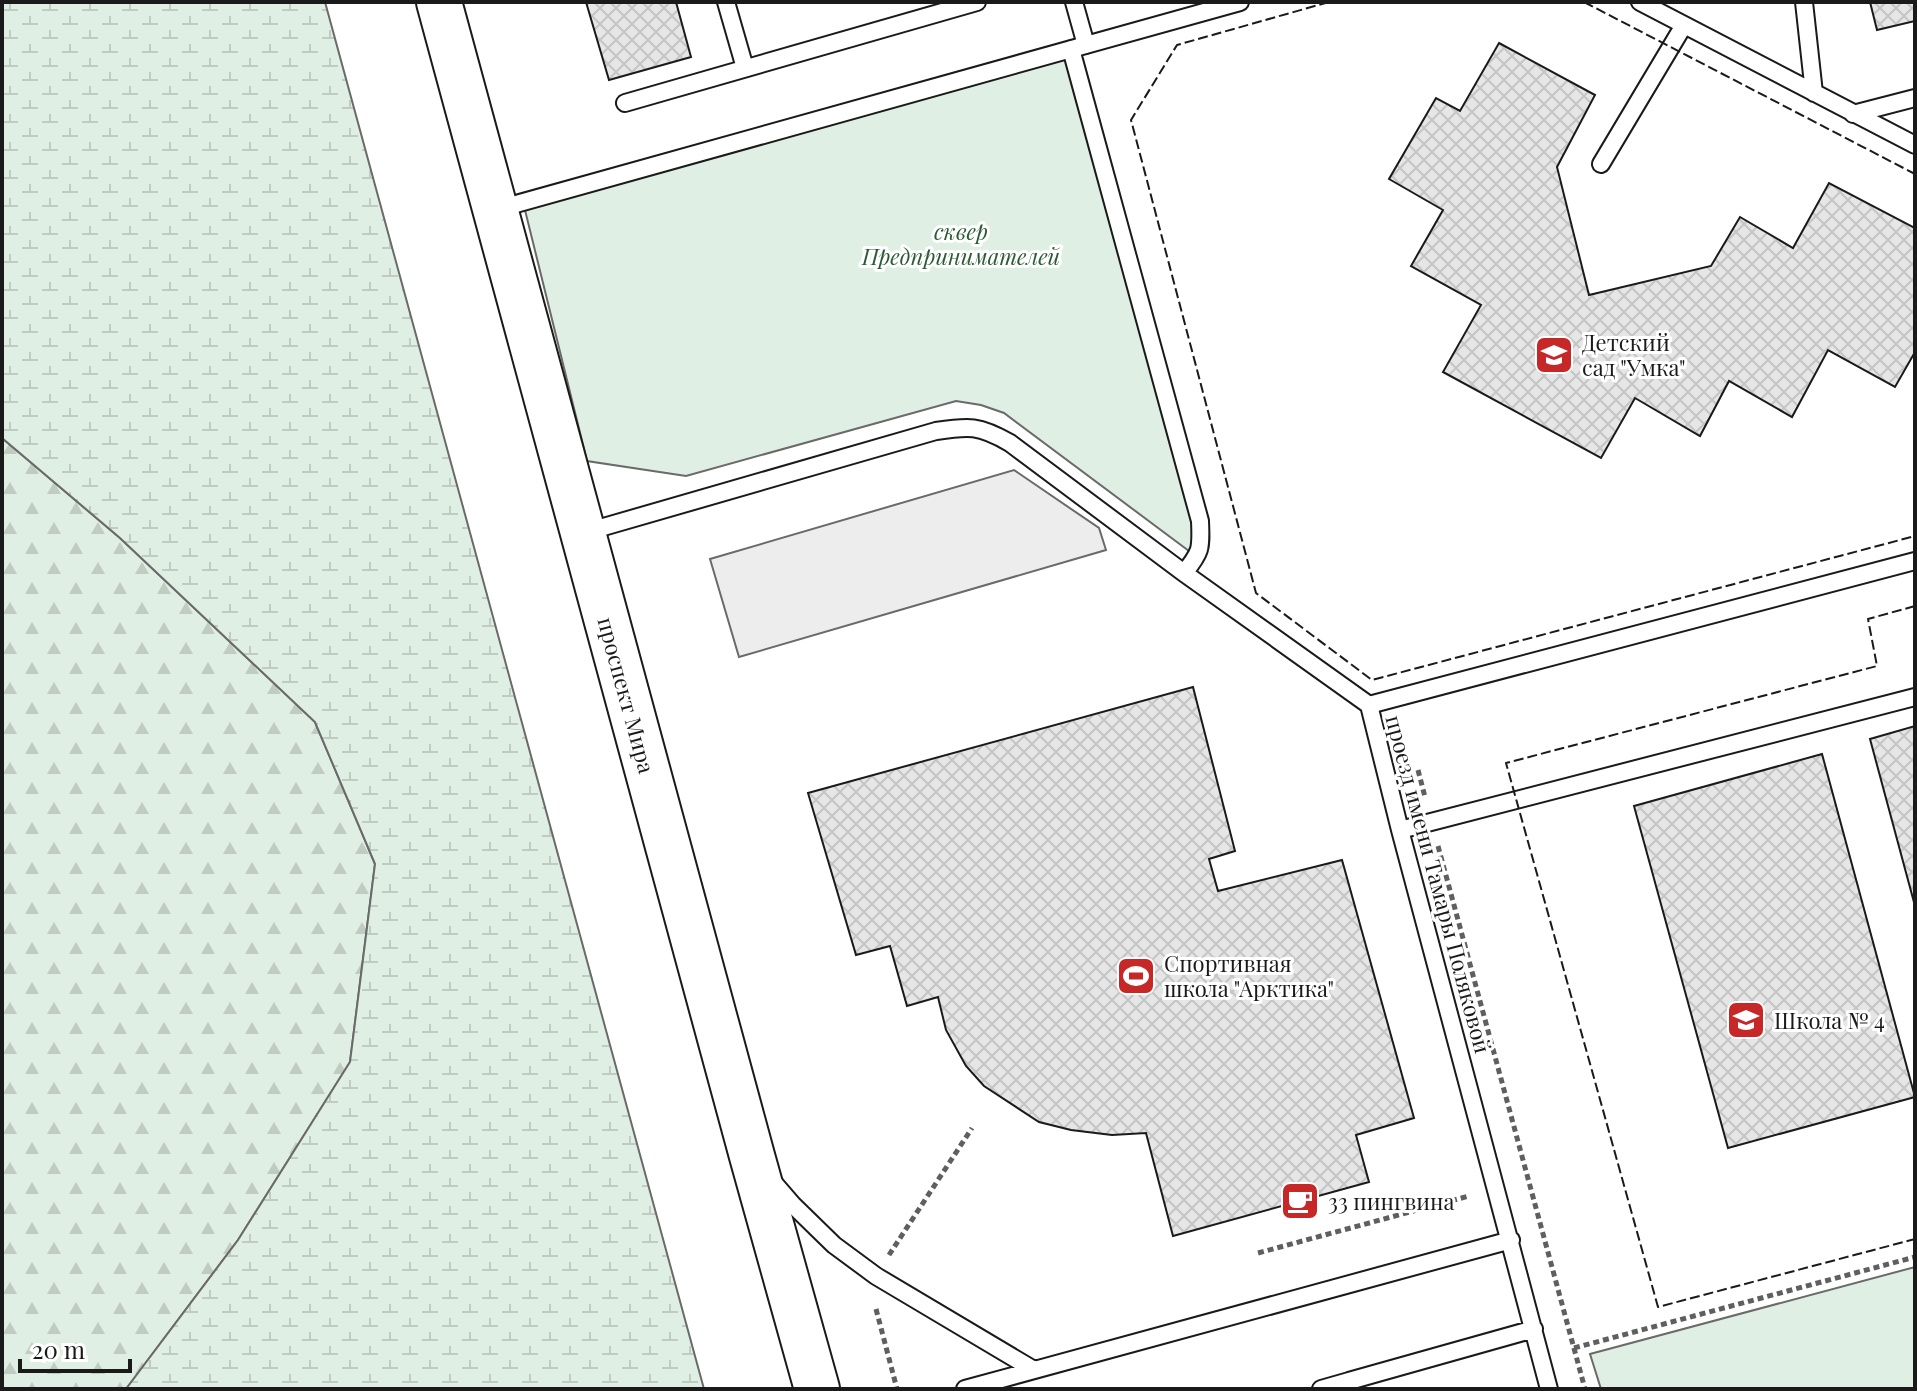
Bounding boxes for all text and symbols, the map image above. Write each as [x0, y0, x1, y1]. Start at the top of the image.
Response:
park label: сквер Предпринимателей [861, 216, 1061, 271]
place label: Детский сад "Умка" [1582, 327, 1686, 382]
school or university icon: Детский сад "Умка" [1533, 334, 1575, 376]
street label: проспект Мира [591, 614, 662, 776]
street label: проезд имени Тамары Поляковой [1379, 712, 1499, 1057]
place label: Спортивная школа "Арктика" [1164, 948, 1334, 1003]
sports icon: Спортивная школа "Арктика" [1115, 955, 1157, 997]
school or university icon: Школа № 4 [1725, 999, 1767, 1041]
place label: Школа № 4 [1774, 1005, 1885, 1035]
cafe icon: 33 пингвина [1279, 1180, 1321, 1222]
place label: 33 пингвина [1328, 1186, 1454, 1216]
scale bar [20, 1323, 130, 1373]
text: 20 m [32, 1333, 85, 1365]

